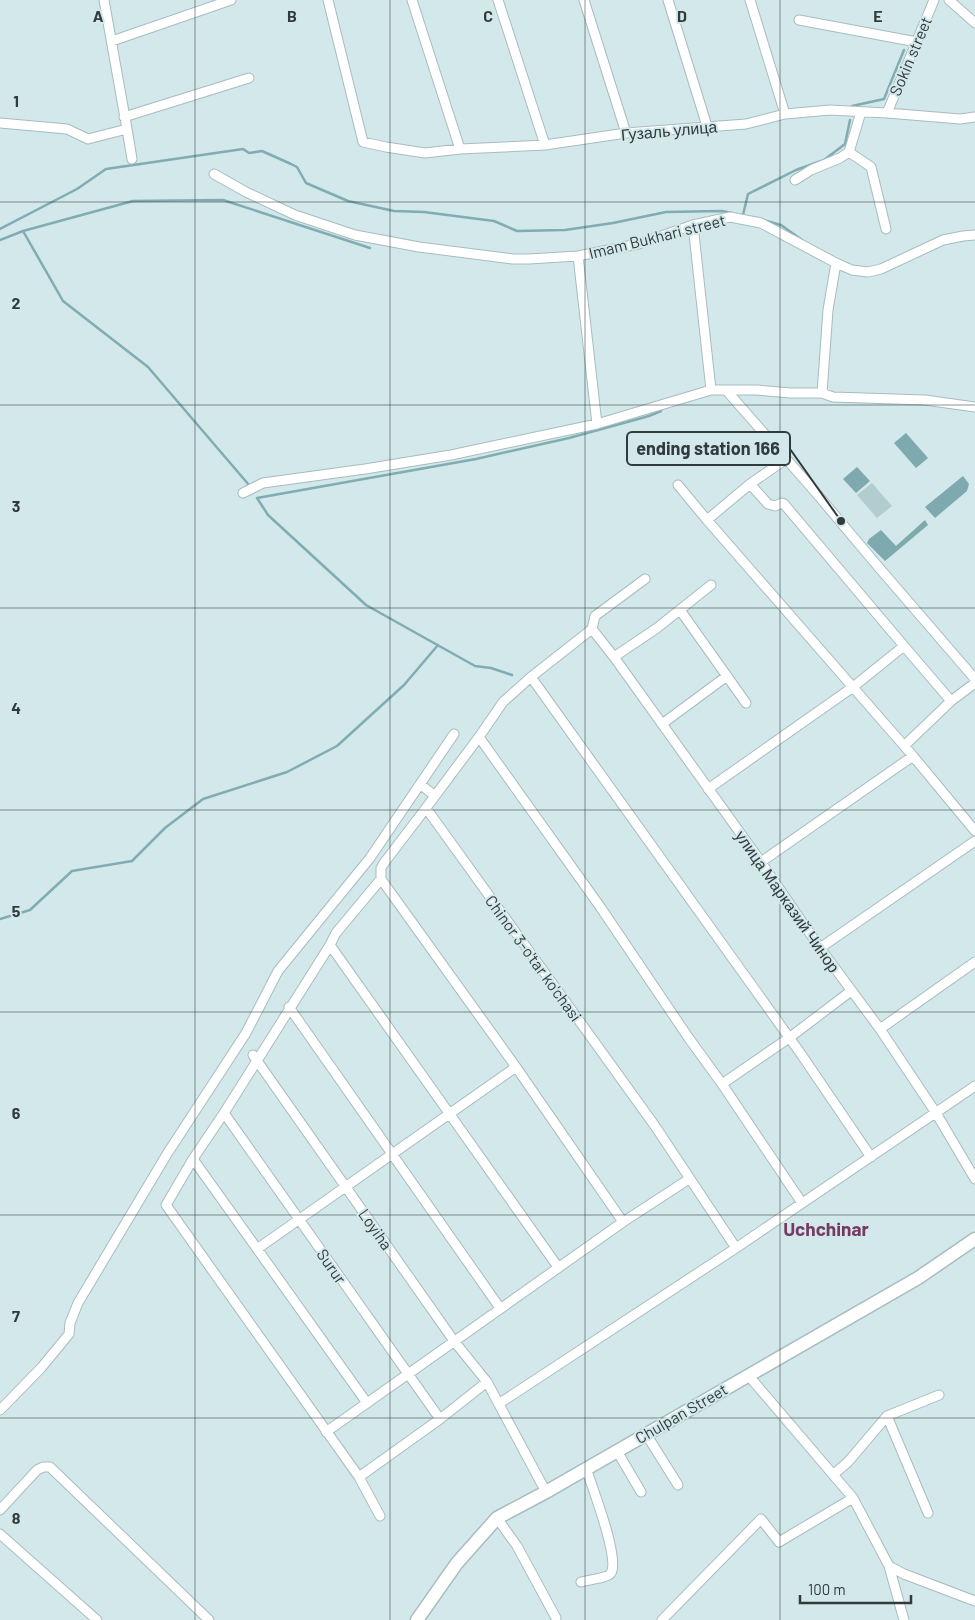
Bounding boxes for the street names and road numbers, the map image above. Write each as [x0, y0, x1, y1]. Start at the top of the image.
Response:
street label: Sokin street [885, 14, 935, 98]
street label: Гузаль улица [620, 116, 718, 144]
street label: Imam Bukhari street [587, 210, 727, 262]
street label: улица Марказий Чинор [732, 826, 844, 976]
street label: Chinor 3-o'tar ko'chasi [482, 891, 586, 1025]
street label: Loyiha [355, 1205, 397, 1253]
street label: Surur [313, 1245, 351, 1287]
street label: Chulpan Street [632, 1379, 730, 1447]

